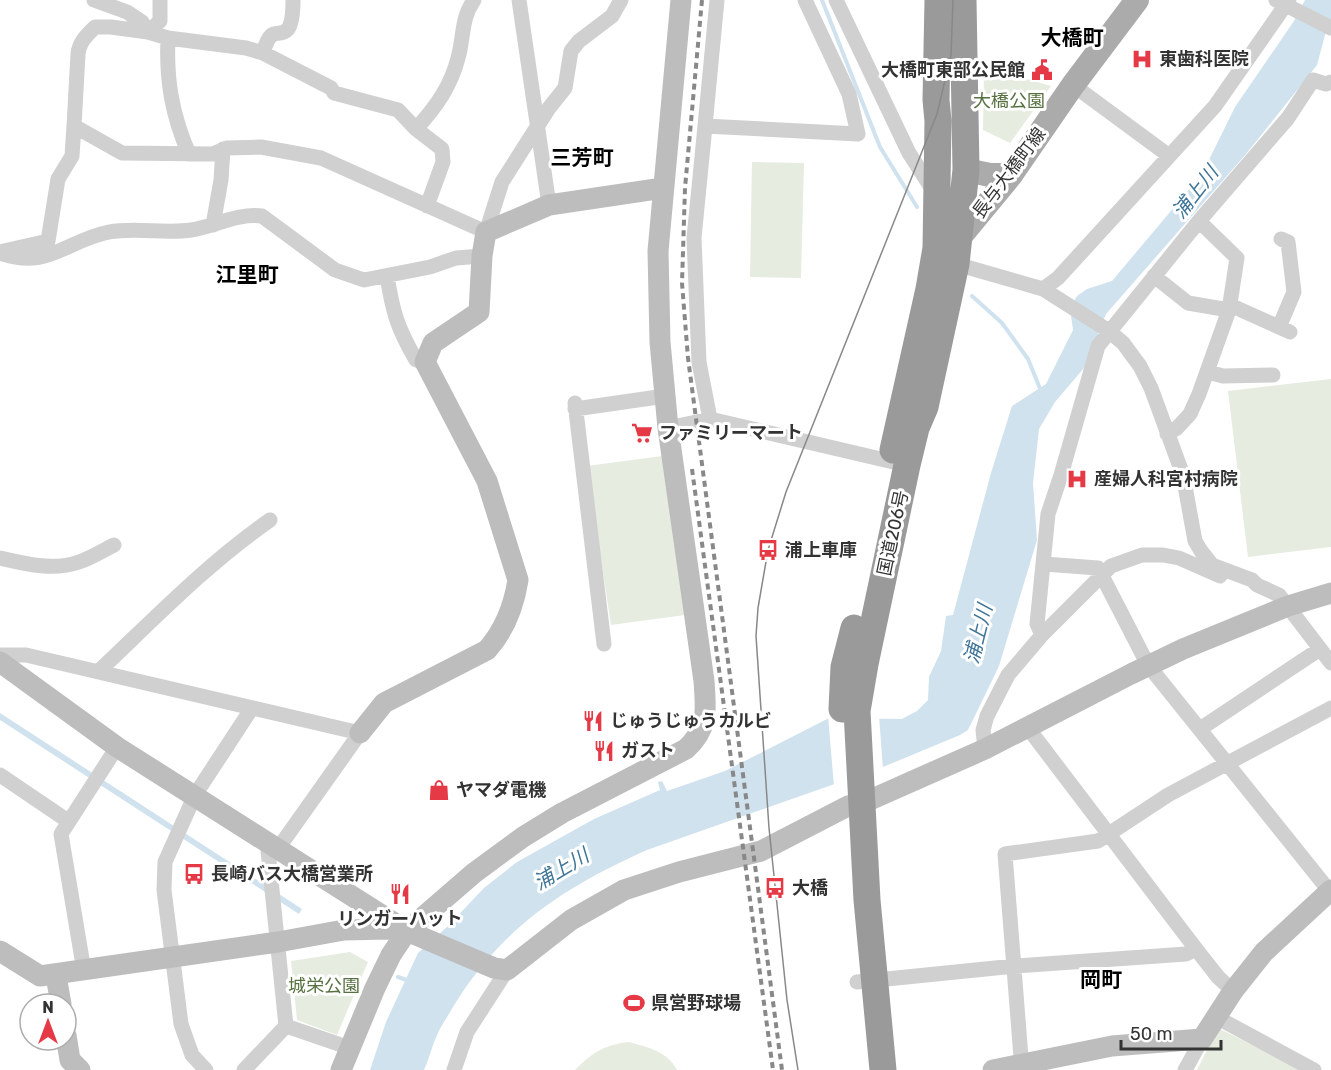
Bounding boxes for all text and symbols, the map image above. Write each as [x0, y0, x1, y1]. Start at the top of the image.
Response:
district label: 大橋町 [1041, 25, 1104, 50]
hospital icon: 東歯科医院 [1130, 47, 1154, 71]
place label: 東歯科医院 [1159, 48, 1249, 70]
public building icon: 大橋町東部公民館 [1030, 58, 1054, 82]
place label: 大橋町東部公民館 [881, 59, 1025, 81]
park label: 大橋公園 [973, 90, 1045, 112]
street label: 長与大橋町線 [968, 123, 1050, 223]
district label: 三芳町 [551, 145, 614, 170]
water label: 浦上川 [1167, 159, 1224, 223]
district label: 江里町 [216, 262, 279, 287]
supermarket icon: ファミリーマート [630, 421, 654, 445]
place label: ファミリーマート [659, 422, 803, 444]
hospital icon: 産婦人科宮村病院 [1065, 467, 1089, 491]
place label: 産婦人科宮村病院 [1094, 468, 1238, 490]
street label: 国道206号 [873, 488, 913, 578]
bus stop icon: 浦上車庫 [756, 538, 780, 562]
place label: 浦上車庫 [785, 539, 857, 561]
water label: 浦上川 [959, 600, 997, 666]
restaurant icon: じゅうじゅうカルビ [581, 709, 605, 733]
place label: じゅうじゅうカルビ [610, 710, 772, 732]
restaurant icon: ガスト [592, 739, 616, 763]
place label: ガスト [621, 740, 675, 762]
shop icon: ヤマダ電機 [427, 778, 451, 802]
place label: ヤマダ電機 [456, 779, 547, 801]
water label: 浦上川 [529, 842, 595, 895]
bus stop icon: 長崎バス大橋営業所 [182, 862, 206, 886]
place label: 長崎バス大橋営業所 [211, 863, 373, 885]
bus stop icon: 大橋 [763, 876, 787, 900]
place label: 大橋 [792, 877, 828, 899]
restaurant icon: リンガーハット [388, 882, 412, 906]
place label: リンガーハット [337, 908, 463, 930]
district label: 岡町 [1080, 967, 1122, 992]
park label: 城栄公園 [288, 975, 360, 997]
sports icon: 県営野球場 [622, 991, 646, 1015]
north arrow [18, 992, 78, 1052]
place label: 県営野球場 [651, 992, 741, 1014]
text: N [42, 998, 54, 1017]
scale bar [1121, 1013, 1222, 1051]
text: 50 m [1130, 1023, 1173, 1045]

